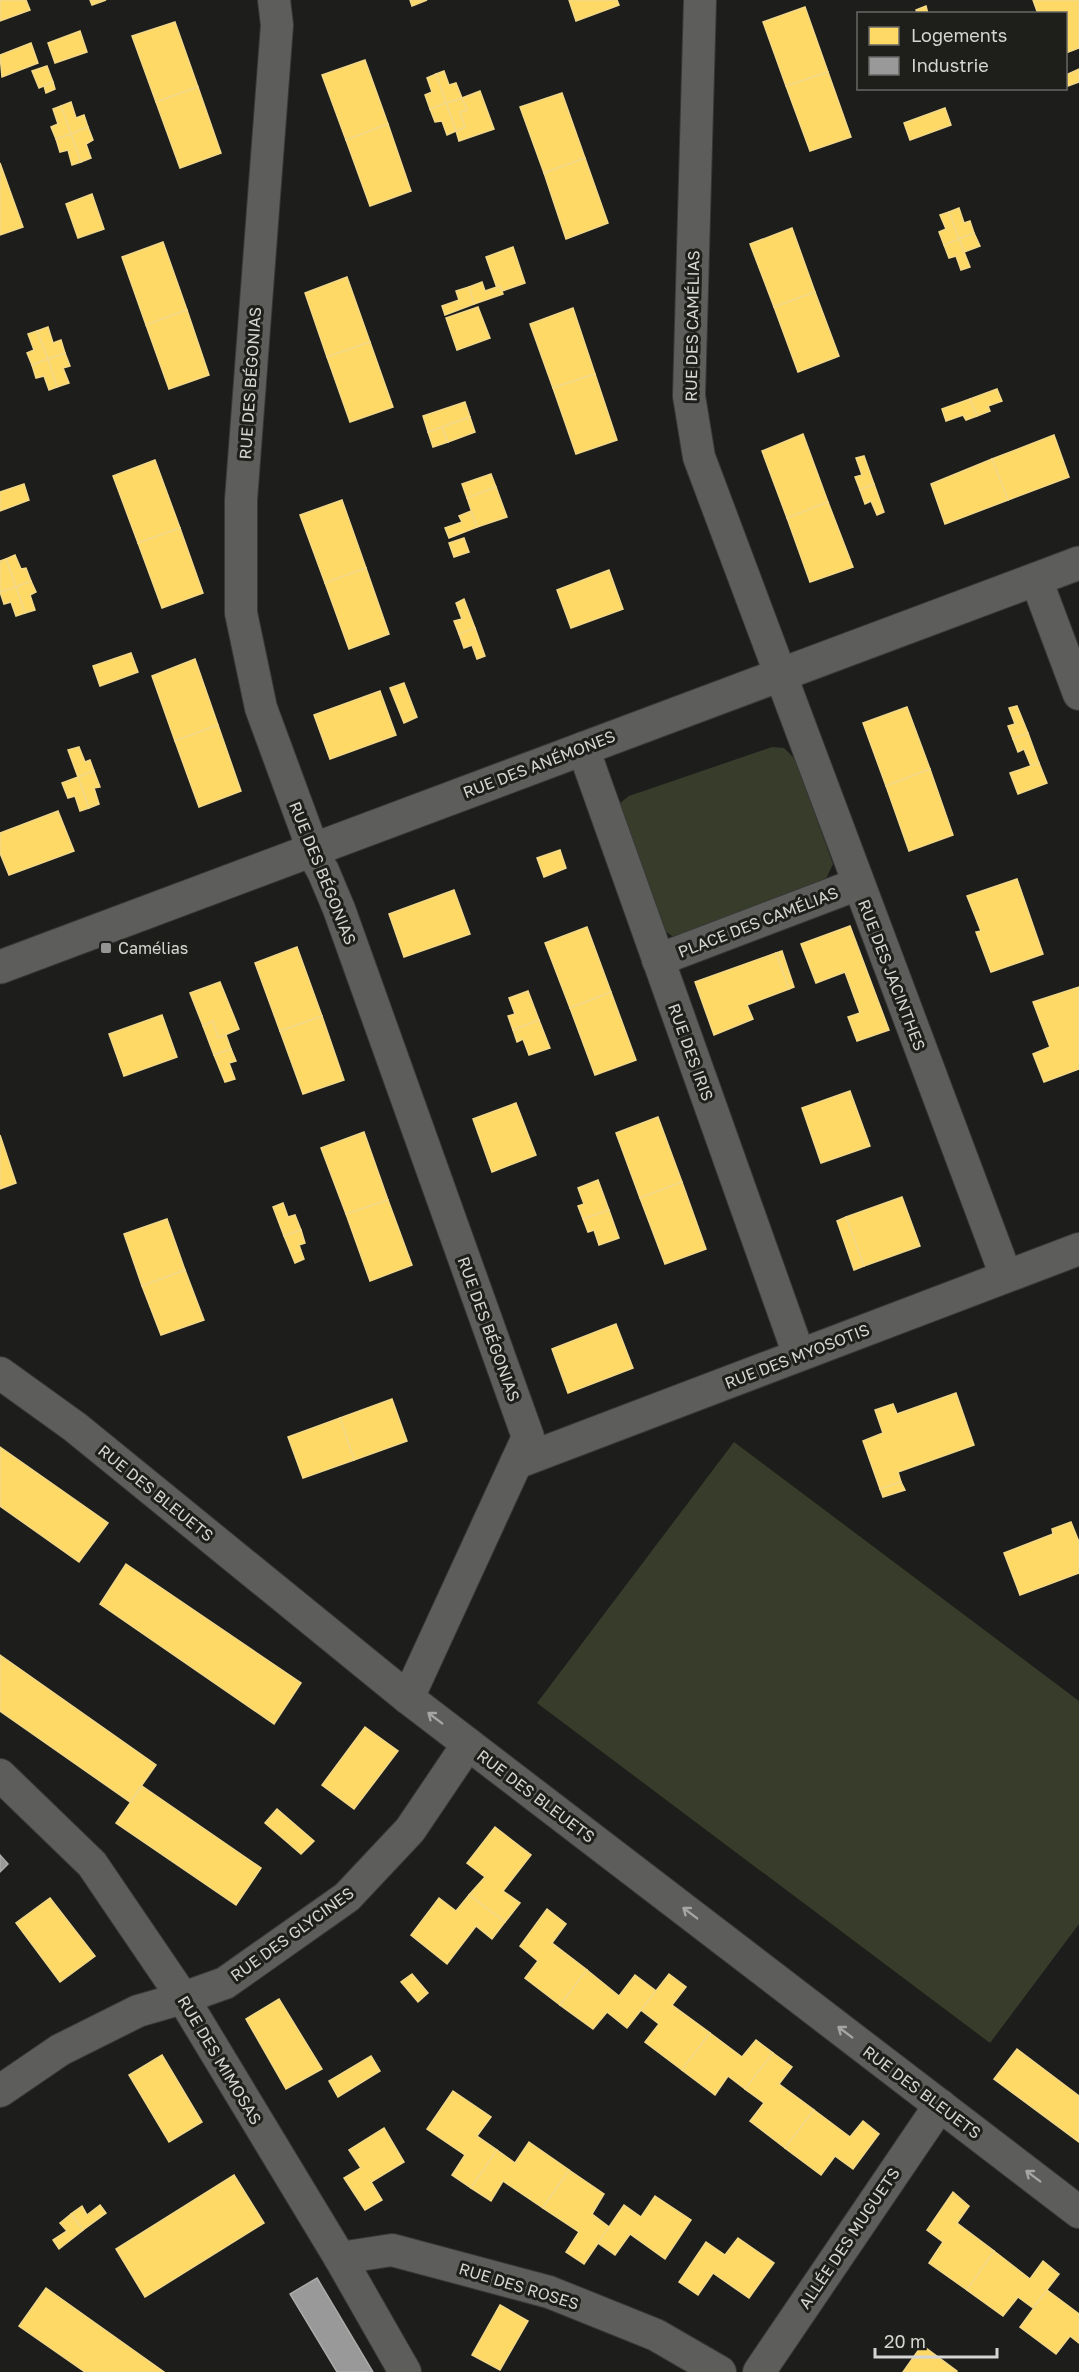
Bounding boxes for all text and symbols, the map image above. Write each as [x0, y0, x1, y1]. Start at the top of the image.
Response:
legend [857, 12, 1067, 90]
text: Logements [911, 24, 1007, 46]
text: Industrie [911, 54, 989, 76]
street label: RUE DES CAMÉLIAS [681, 250, 703, 402]
street label: RUE DES BÉGONIAS [235, 306, 265, 460]
street label: RUE DES ANÉMONES [460, 726, 618, 802]
street label: RUE DES BÉGONIAS [285, 798, 361, 948]
street label: PLACE DES CAMÉLIAS [675, 882, 841, 962]
street label: RUE DES JACINTHES [854, 897, 930, 1053]
place label: Camélias [118, 938, 188, 958]
marker: Camélias [99, 941, 113, 955]
street label: RUE DES IRIS [664, 1000, 718, 1104]
street label: RUE DES BÉGONIAS [453, 1254, 525, 1404]
street label: RUE DES MYOSOTIS [722, 1319, 872, 1393]
street label: RUE DES BLEUETS [94, 1440, 218, 1546]
one-way arrow [427, 1712, 443, 1725]
street label: RUE DES BLEUETS [473, 1745, 599, 1847]
street label: RUE DES GLYCINES [226, 1883, 358, 1985]
one-way arrow [682, 1907, 698, 1920]
street label: RUE DES MIMOSAS [174, 1992, 266, 2128]
one-way arrow [837, 2026, 853, 2038]
street label: RUE DES BLEUETS [859, 2041, 985, 2143]
street label: ALLÉE DES MUGUETS [794, 2164, 904, 2312]
one-way arrow [1025, 2170, 1041, 2183]
street label: RUE DES ROSES [457, 2258, 581, 2314]
scale bar [875, 2321, 996, 2359]
text: 20 m [884, 2330, 926, 2352]

